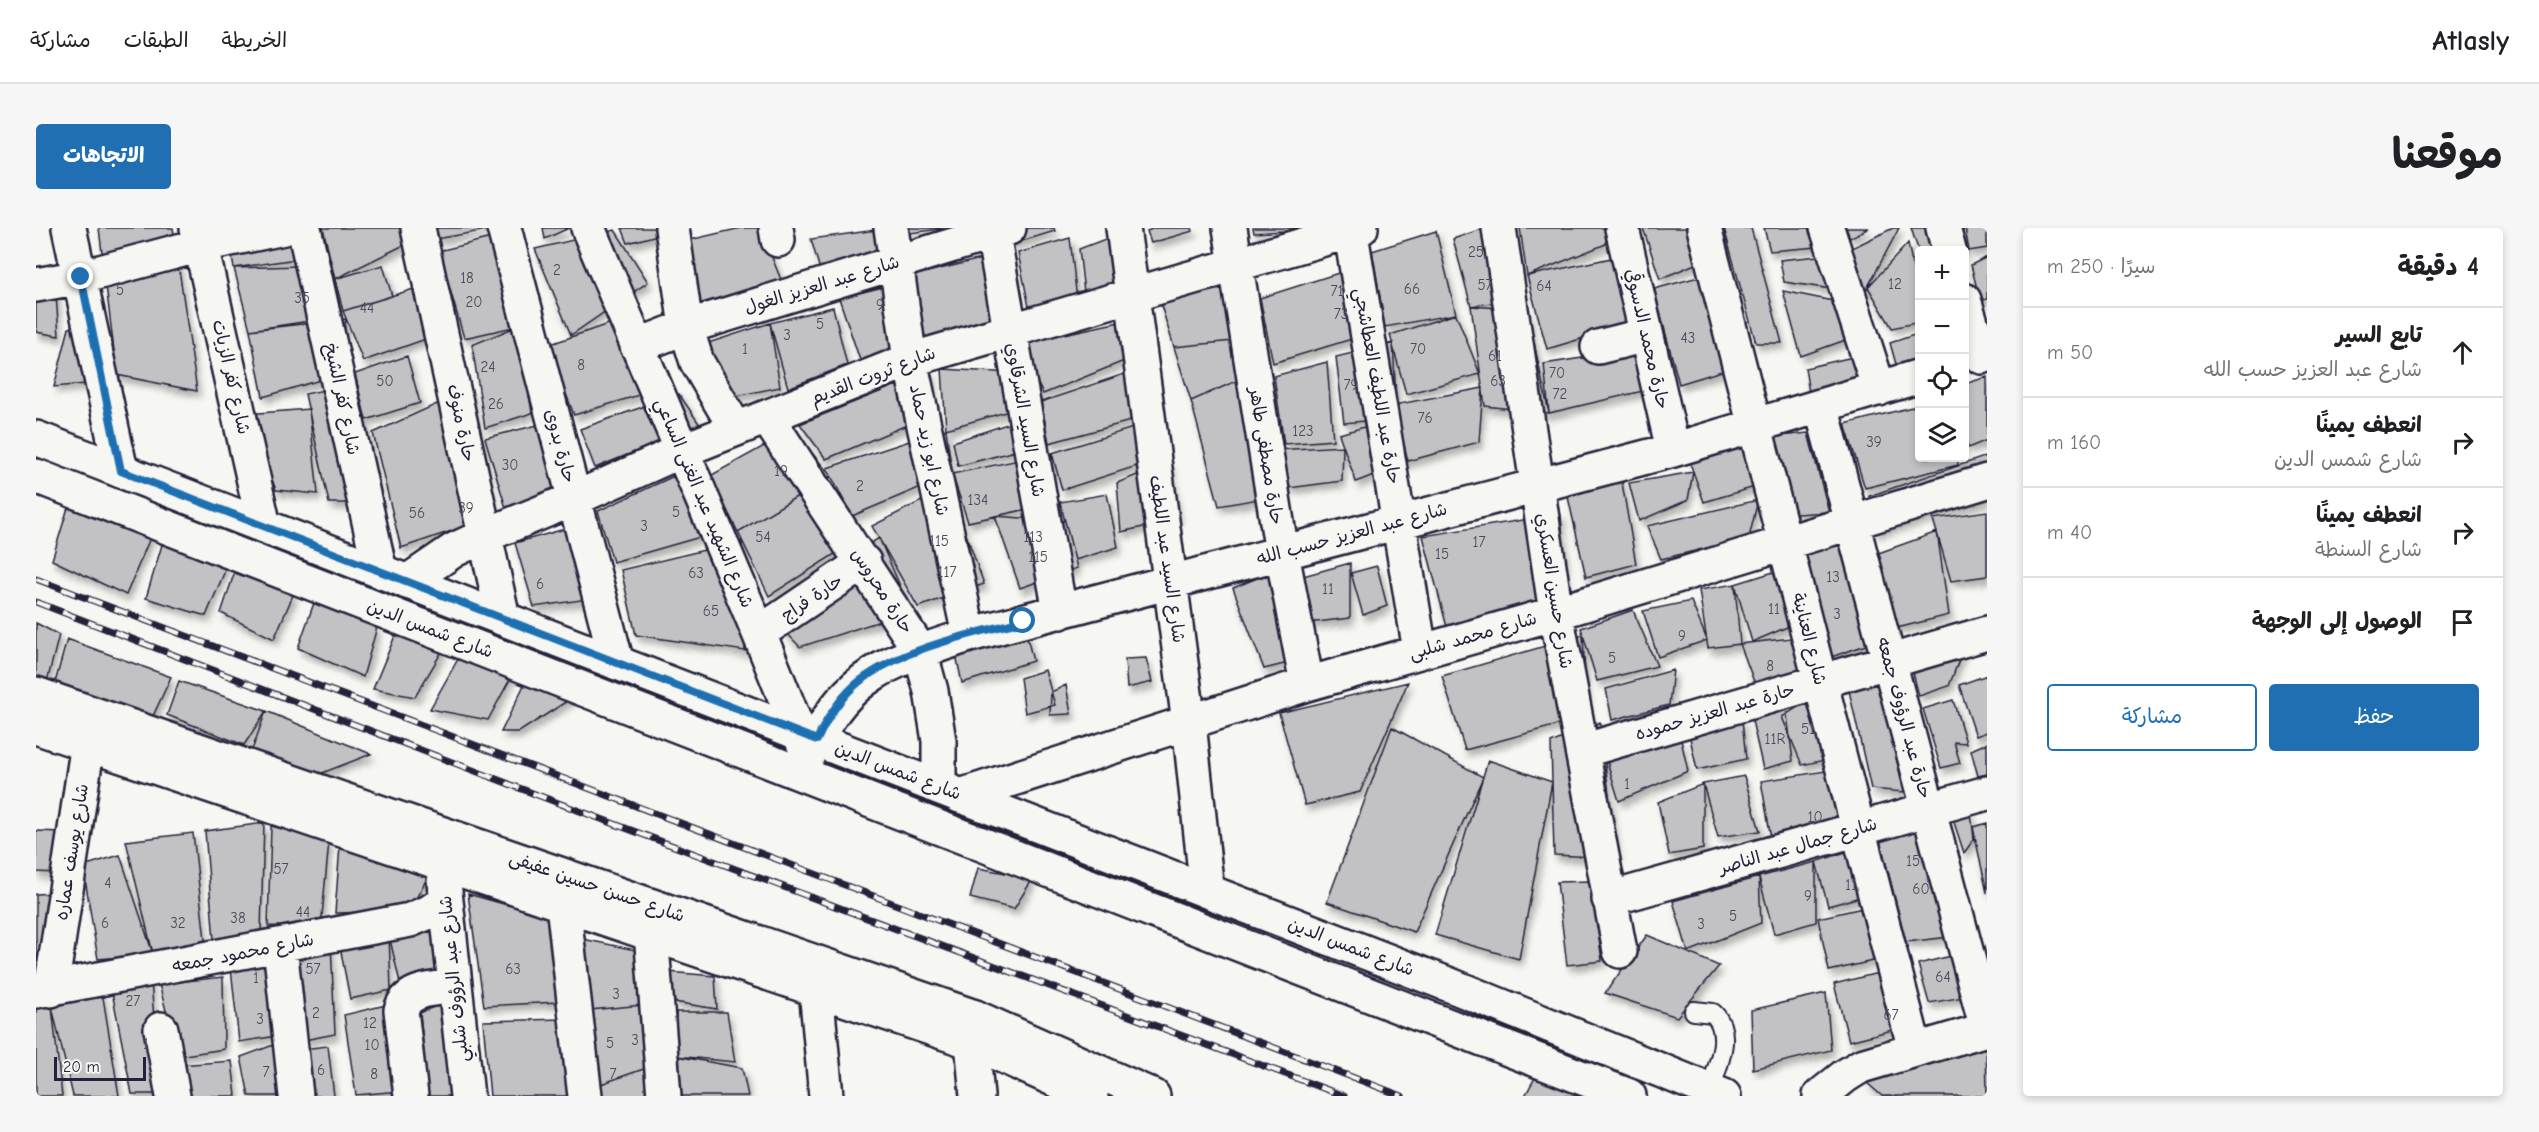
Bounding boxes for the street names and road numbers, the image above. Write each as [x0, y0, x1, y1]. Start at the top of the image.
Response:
street label: شارع عبد العزيز الغول [742, 251, 902, 320]
street label: حارة محمد الدسوقي [1619, 266, 1675, 412]
street label: حارة عبد اللطيف العطاشجي [1344, 286, 1405, 487]
street label: شارع كفر الزيات [207, 318, 254, 437]
street label: شارع كفر الشيخ [319, 341, 364, 457]
street label: شارع السيد الشرقاوي [999, 341, 1049, 499]
street label: شارع ثروت القديم [808, 343, 940, 412]
street label: حارة منوف [442, 382, 479, 464]
street label: شارع ابو زيد حماد [904, 382, 953, 518]
street label: حارة مصطفى طاهر [1244, 384, 1287, 526]
street label: شارع الشهيد عبد الغنى الساعي [646, 395, 758, 613]
street label: حارة بدوى [540, 407, 580, 485]
street label: شارع السيد عبد اللطيف [1144, 474, 1189, 644]
street label: شارع عبد العزيز حسب الله [1254, 498, 1450, 571]
street label: شارع حسين العسكري [1529, 512, 1577, 670]
street label: حارة محروس [847, 544, 917, 638]
street label: حارة فراج [777, 570, 847, 627]
street label: شارع العناينة [1786, 591, 1831, 688]
street label: شارع شمس الدين [364, 595, 496, 664]
street label: شارع محمد شلبى [1407, 608, 1540, 665]
street label: حارة عبد الرؤوف جمعه [1872, 635, 1936, 801]
street label: حارة عبد العزيز حموده [1633, 679, 1797, 745]
street label: شارع شمس الدين [832, 737, 964, 806]
street label: شارع يوسف عماره [51, 782, 94, 922]
street label: شارع جمال عبد الناصر [1714, 813, 1880, 880]
street label: شارع حسن حسين عفيفى [506, 847, 687, 928]
street label: شارع عبد الرؤوف شلبي [435, 894, 478, 1063]
street label: شارع شمس الدين [1285, 913, 1417, 982]
street label: شارع محمود جمعه [170, 929, 316, 978]

